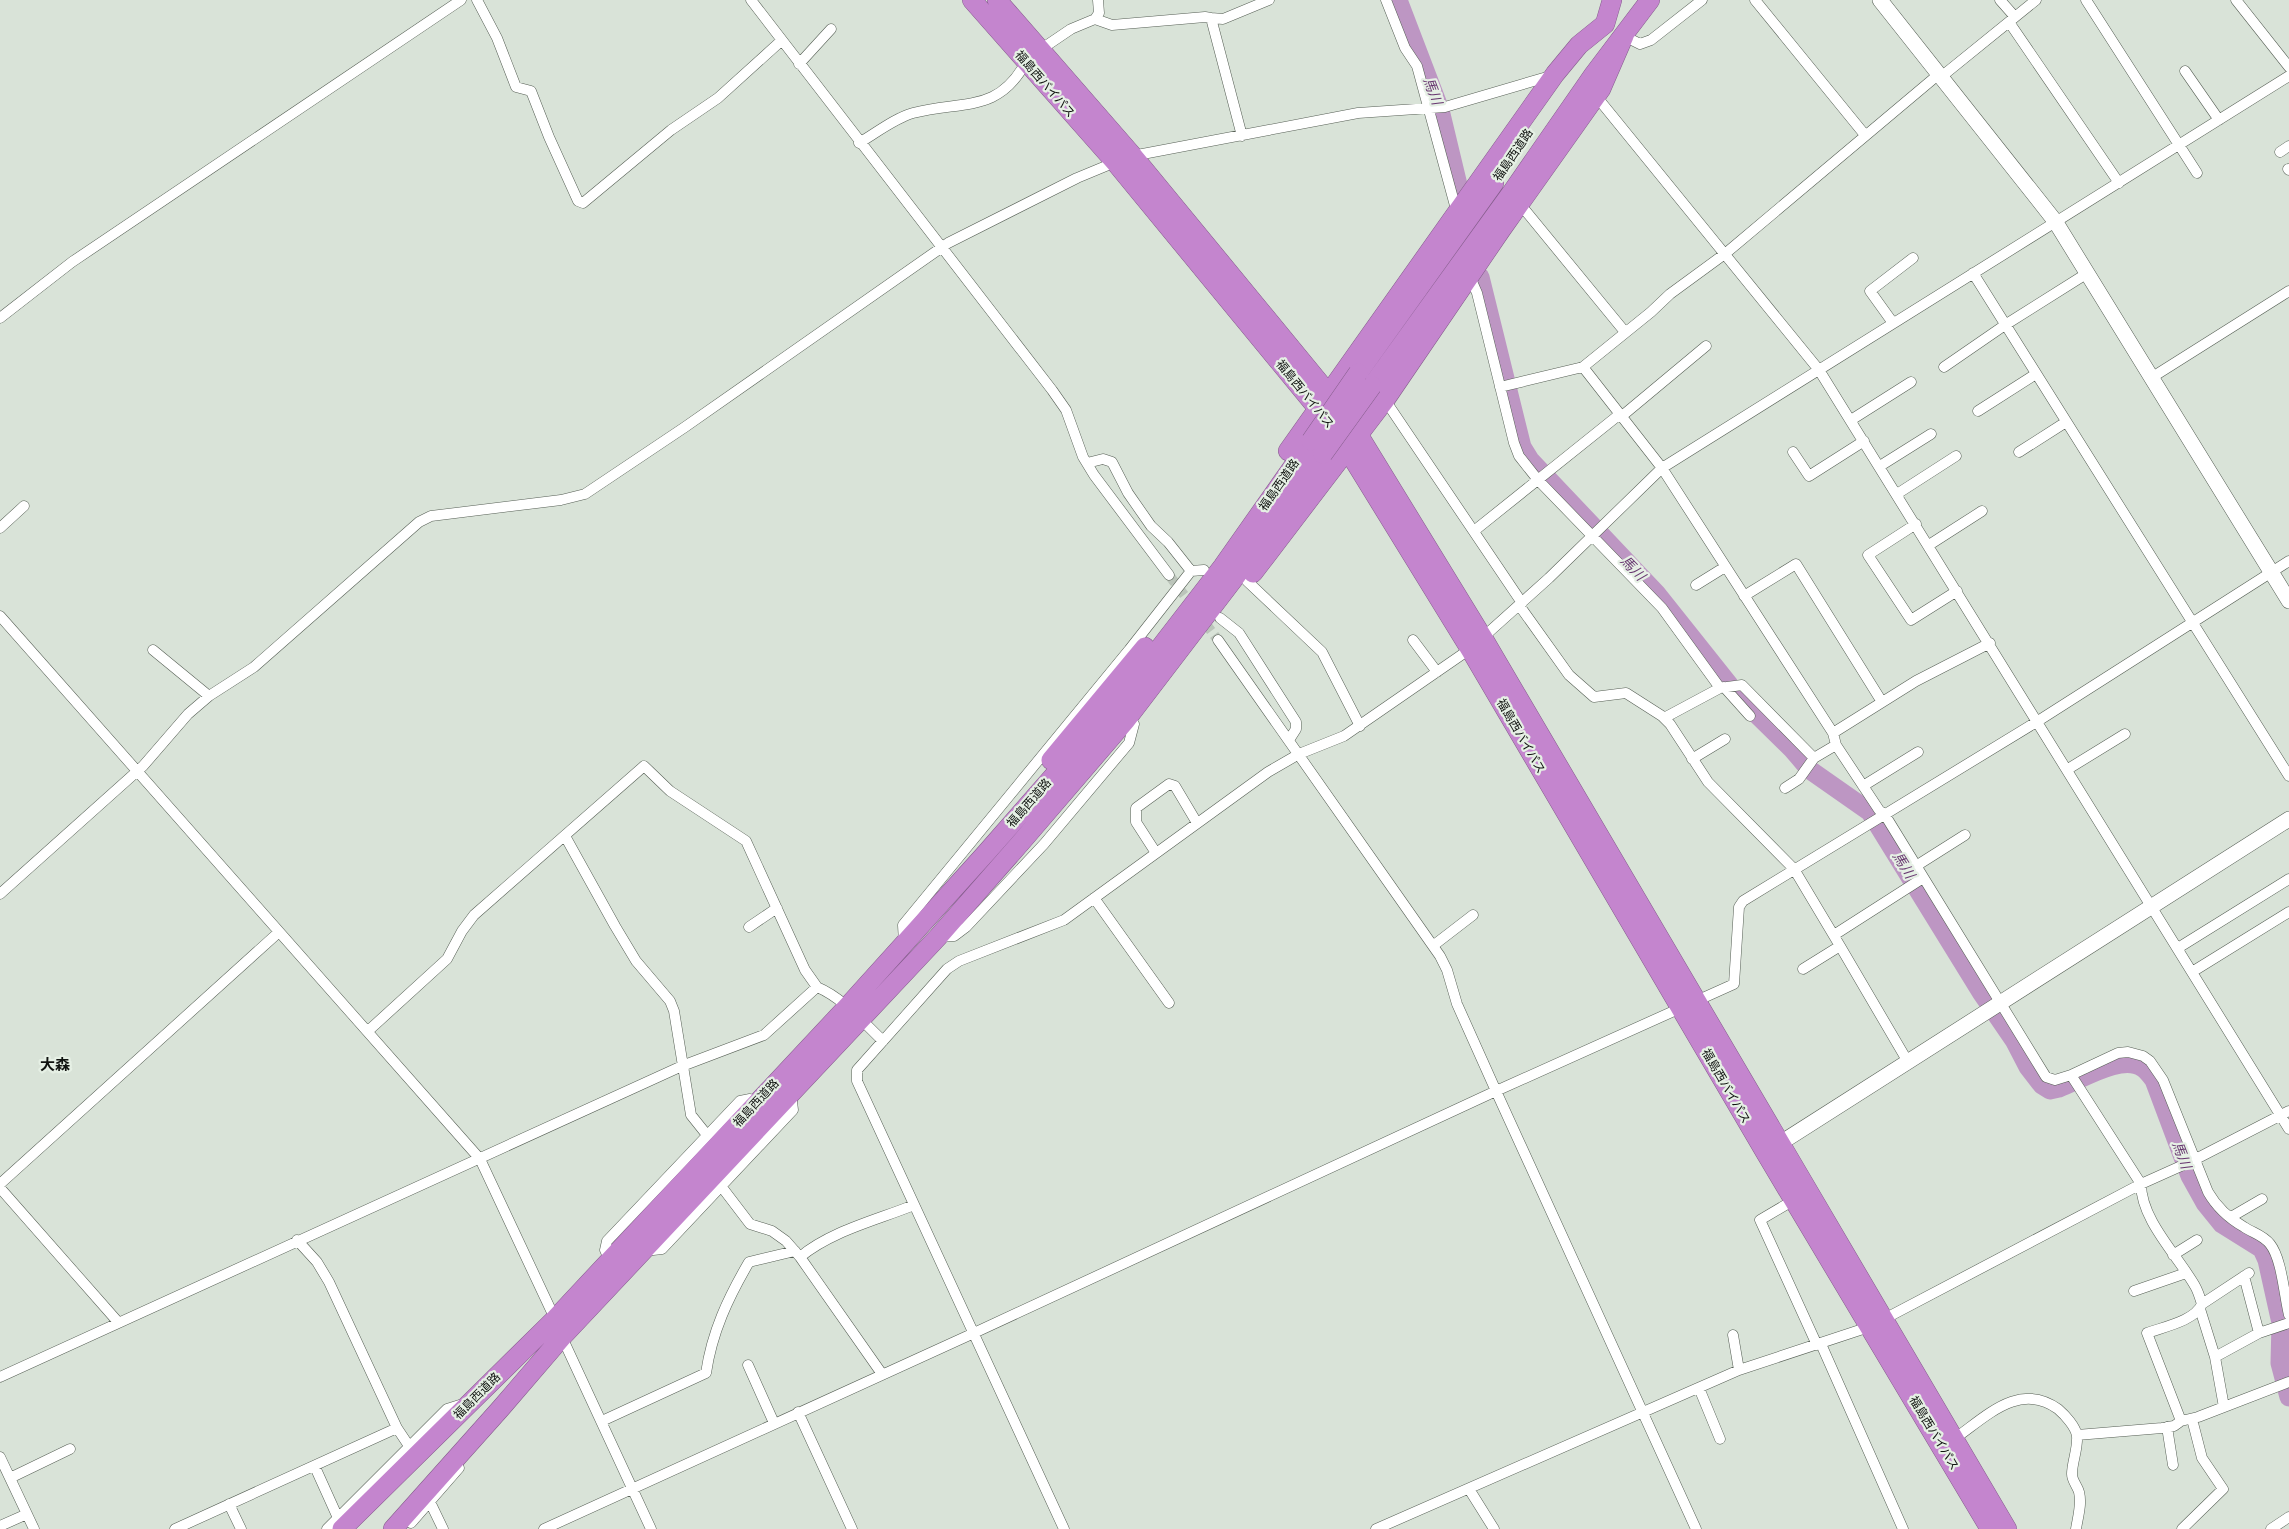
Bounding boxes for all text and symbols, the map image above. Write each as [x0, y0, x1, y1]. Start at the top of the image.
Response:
street label: 福島西バイパス [1012, 48, 1078, 120]
water label: 馬川 [1420, 75, 1446, 109]
street label: 福島西道路 [1490, 126, 1536, 184]
street label: 福島西バイパス [1273, 357, 1337, 431]
street label: 福島西道路 [1256, 456, 1302, 514]
water label: 馬川 [1617, 552, 1650, 586]
street label: 福島西バイパス [1494, 696, 1548, 776]
street label: 福島西道路 [1004, 776, 1054, 830]
water label: 馬川 [1889, 849, 1919, 883]
street label: 福島西バイパス [1699, 1046, 1753, 1126]
district label: 大森 [40, 1056, 70, 1074]
street label: 福島西道路 [730, 1076, 782, 1130]
water label: 馬川 [2169, 1139, 2195, 1173]
street label: 福島西道路 [451, 1370, 503, 1422]
street label: 福島西バイパス [1906, 1393, 1962, 1473]

